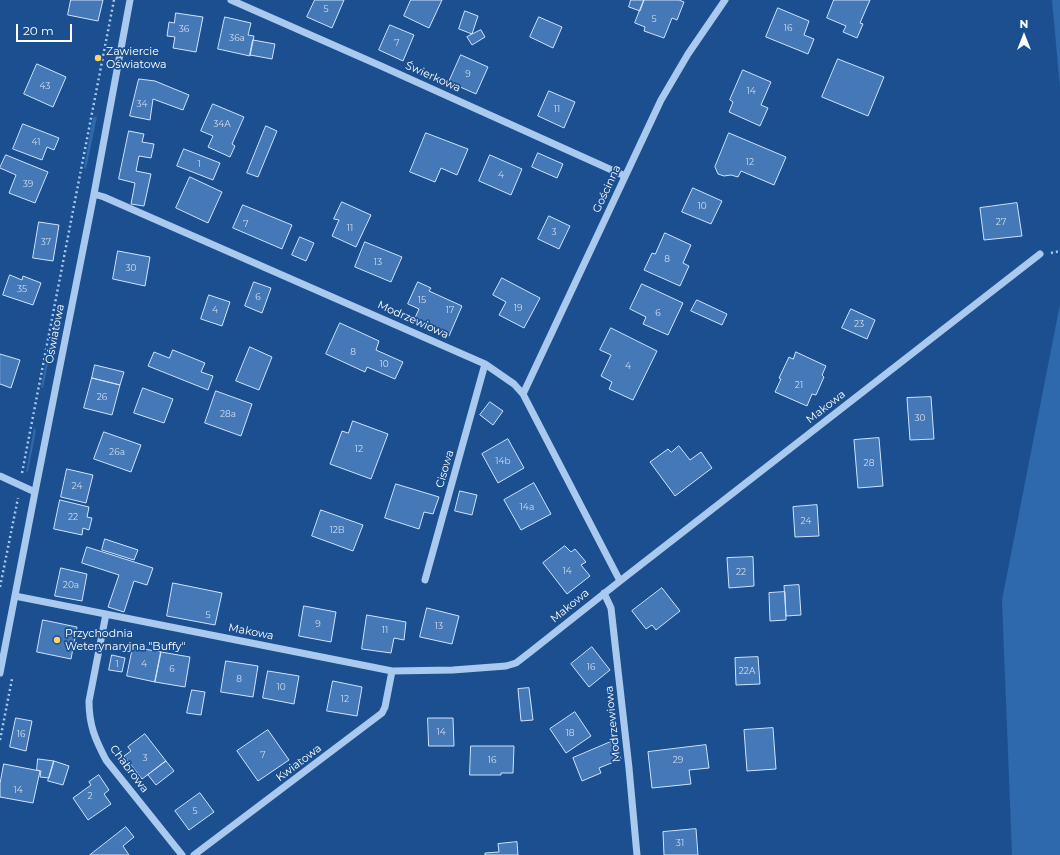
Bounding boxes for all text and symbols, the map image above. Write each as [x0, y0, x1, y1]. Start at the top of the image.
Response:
house number: 5 [323, 4, 329, 14]
house number: 5 [651, 14, 657, 24]
scale bar [18, 16, 74, 42]
north arrow [1004, 16, 1044, 56]
text: N [1020, 17, 1028, 31]
text: 20 m [23, 23, 54, 38]
house number: 16 [784, 23, 792, 33]
house number: 36 [179, 24, 189, 34]
house number: 36a [229, 33, 245, 43]
house number: 7 [394, 38, 400, 48]
place label: Zawiercie Oświatowa [106, 45, 167, 71]
marker: Zawiercie Oświatowa [93, 53, 103, 63]
street label: Świerkowa [403, 59, 463, 95]
house number: 9 [465, 69, 471, 79]
house number: 43 [40, 81, 50, 91]
house number: 14 [746, 86, 756, 96]
house number: 34 [136, 99, 148, 109]
house number: 11 [554, 104, 560, 114]
house number: 34A [213, 119, 231, 129]
house number: 41 [32, 137, 40, 147]
house number: 12 [746, 157, 754, 167]
house number: 1 [197, 159, 201, 169]
street label: Gościnna [590, 163, 624, 215]
house number: 4 [498, 170, 504, 180]
house number: 39 [23, 179, 33, 189]
house number: 10 [697, 201, 707, 211]
house number: 27 [996, 217, 1006, 227]
house number: 7 [243, 219, 249, 229]
house number: 11 [347, 223, 353, 233]
house number: 3 [551, 227, 557, 237]
house number: 37 [41, 237, 51, 247]
house number: 8 [664, 254, 670, 264]
house number: 13 [374, 257, 382, 267]
house number: 30 [125, 263, 137, 273]
house number: 35 [17, 284, 27, 294]
house number: 6 [255, 292, 261, 302]
house number: 15 [418, 295, 426, 305]
street label: Modrzewiowa [375, 298, 451, 342]
street label: Oświatowa [43, 303, 67, 365]
house number: 19 [514, 303, 522, 313]
house number: 4 [212, 305, 218, 315]
house number: 17 [446, 305, 454, 315]
house number: 6 [655, 308, 661, 318]
house number: 23 [854, 319, 864, 329]
house number: 8 [350, 347, 356, 357]
house number: 10 [379, 359, 389, 369]
house number: 4 [625, 361, 631, 371]
house number: 21 [795, 380, 803, 390]
street label: Makowa [804, 388, 848, 426]
house number: 26 [97, 392, 107, 402]
house number: 28a [220, 409, 236, 419]
house number: 30 [914, 413, 926, 423]
house number: 12 [355, 444, 363, 454]
house number: 26a [109, 447, 125, 457]
street label: Cisowa [433, 449, 457, 489]
house number: 14b [495, 456, 511, 466]
house number: 28 [864, 458, 874, 468]
house number: 24 [72, 481, 82, 491]
house number: 14a [520, 502, 534, 512]
house number: 22 [68, 512, 78, 522]
house number: 24 [801, 516, 811, 526]
house number: 12B [329, 525, 345, 535]
house number: 14 [562, 566, 572, 576]
house number: 22 [736, 567, 746, 577]
house number: 20a [63, 580, 79, 590]
street label: Makowa [548, 586, 592, 626]
house number: 5 [205, 610, 211, 620]
house number: 9 [315, 619, 321, 629]
street label: Makowa [227, 621, 275, 643]
house number: 13 [435, 621, 443, 631]
house number: 11 [382, 625, 388, 635]
place label: Przychodnia Weterynaryjna "Buffy" [65, 627, 186, 653]
marker: Przychodnia Weterynaryjna "Buffy" [52, 635, 62, 645]
house number: 1 [115, 659, 119, 669]
house number: 4 [141, 659, 147, 669]
house number: 16 [587, 662, 595, 672]
house number: 6 [169, 664, 175, 674]
house number: 22A [739, 666, 755, 676]
house number: 8 [236, 674, 242, 684]
house number: 10 [276, 682, 286, 692]
street label: Modrzewiowa [602, 685, 624, 763]
house number: 12 [341, 694, 349, 704]
house number: 14 [436, 727, 446, 737]
house number: 18 [566, 728, 574, 738]
house number: 16 [17, 729, 25, 739]
street label: Kwiatowa [274, 742, 324, 784]
street label: Chabrowa [107, 743, 151, 795]
house number: 7 [260, 750, 266, 760]
house number: 3 [142, 753, 148, 763]
house number: 16 [488, 755, 496, 765]
house number: 29 [673, 755, 683, 765]
house number: 14 [13, 785, 23, 795]
house number: 2 [87, 791, 93, 801]
house number: 5 [192, 806, 198, 816]
house number: 31 [676, 838, 684, 848]

